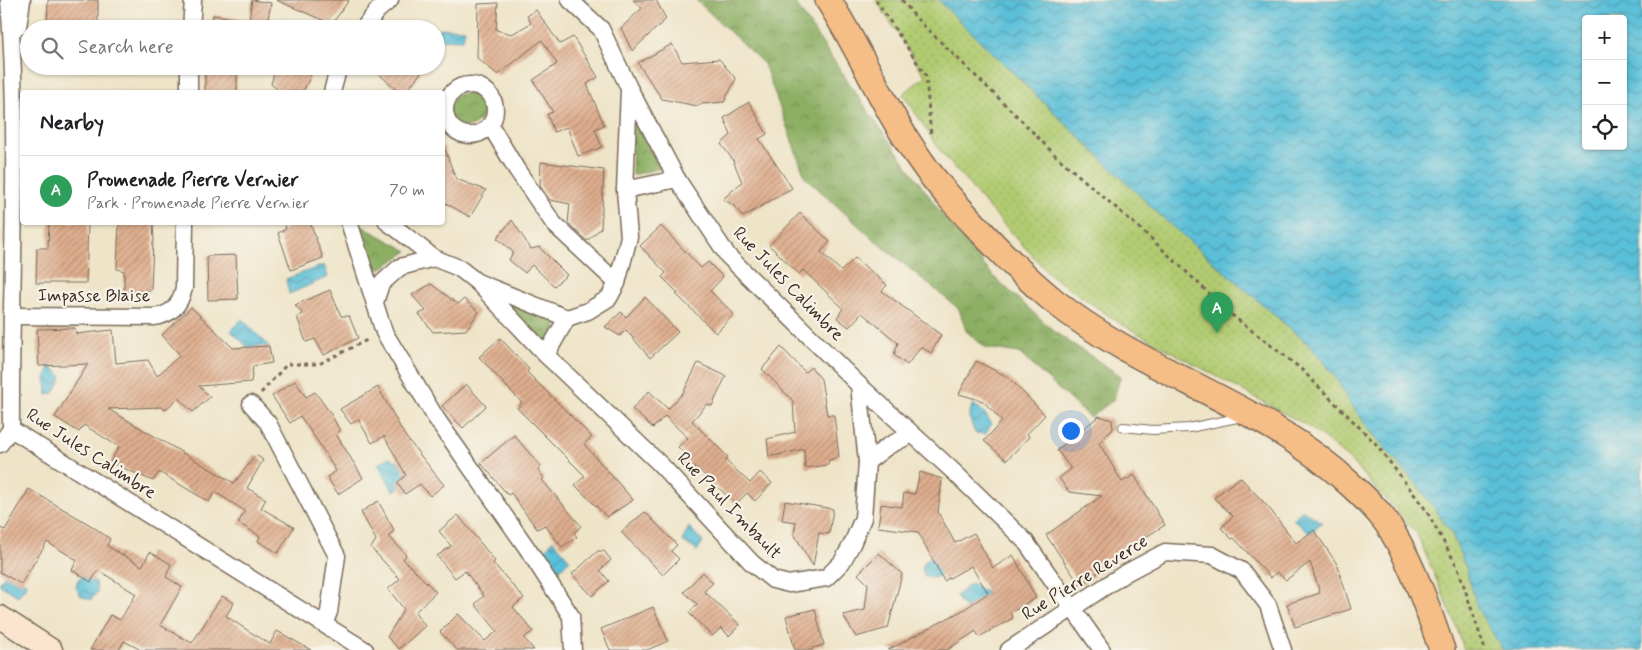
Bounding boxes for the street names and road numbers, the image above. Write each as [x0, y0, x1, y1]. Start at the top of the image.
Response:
street label: Rue Jules Calimbre [727, 222, 849, 347]
street label: Impasse Blaise [38, 284, 150, 308]
street label: Rue Jules Calimbre [21, 403, 161, 505]
street label: Rue Paul Imbault [671, 447, 787, 565]
street label: Rue Pierre Reverce [1017, 530, 1153, 626]

